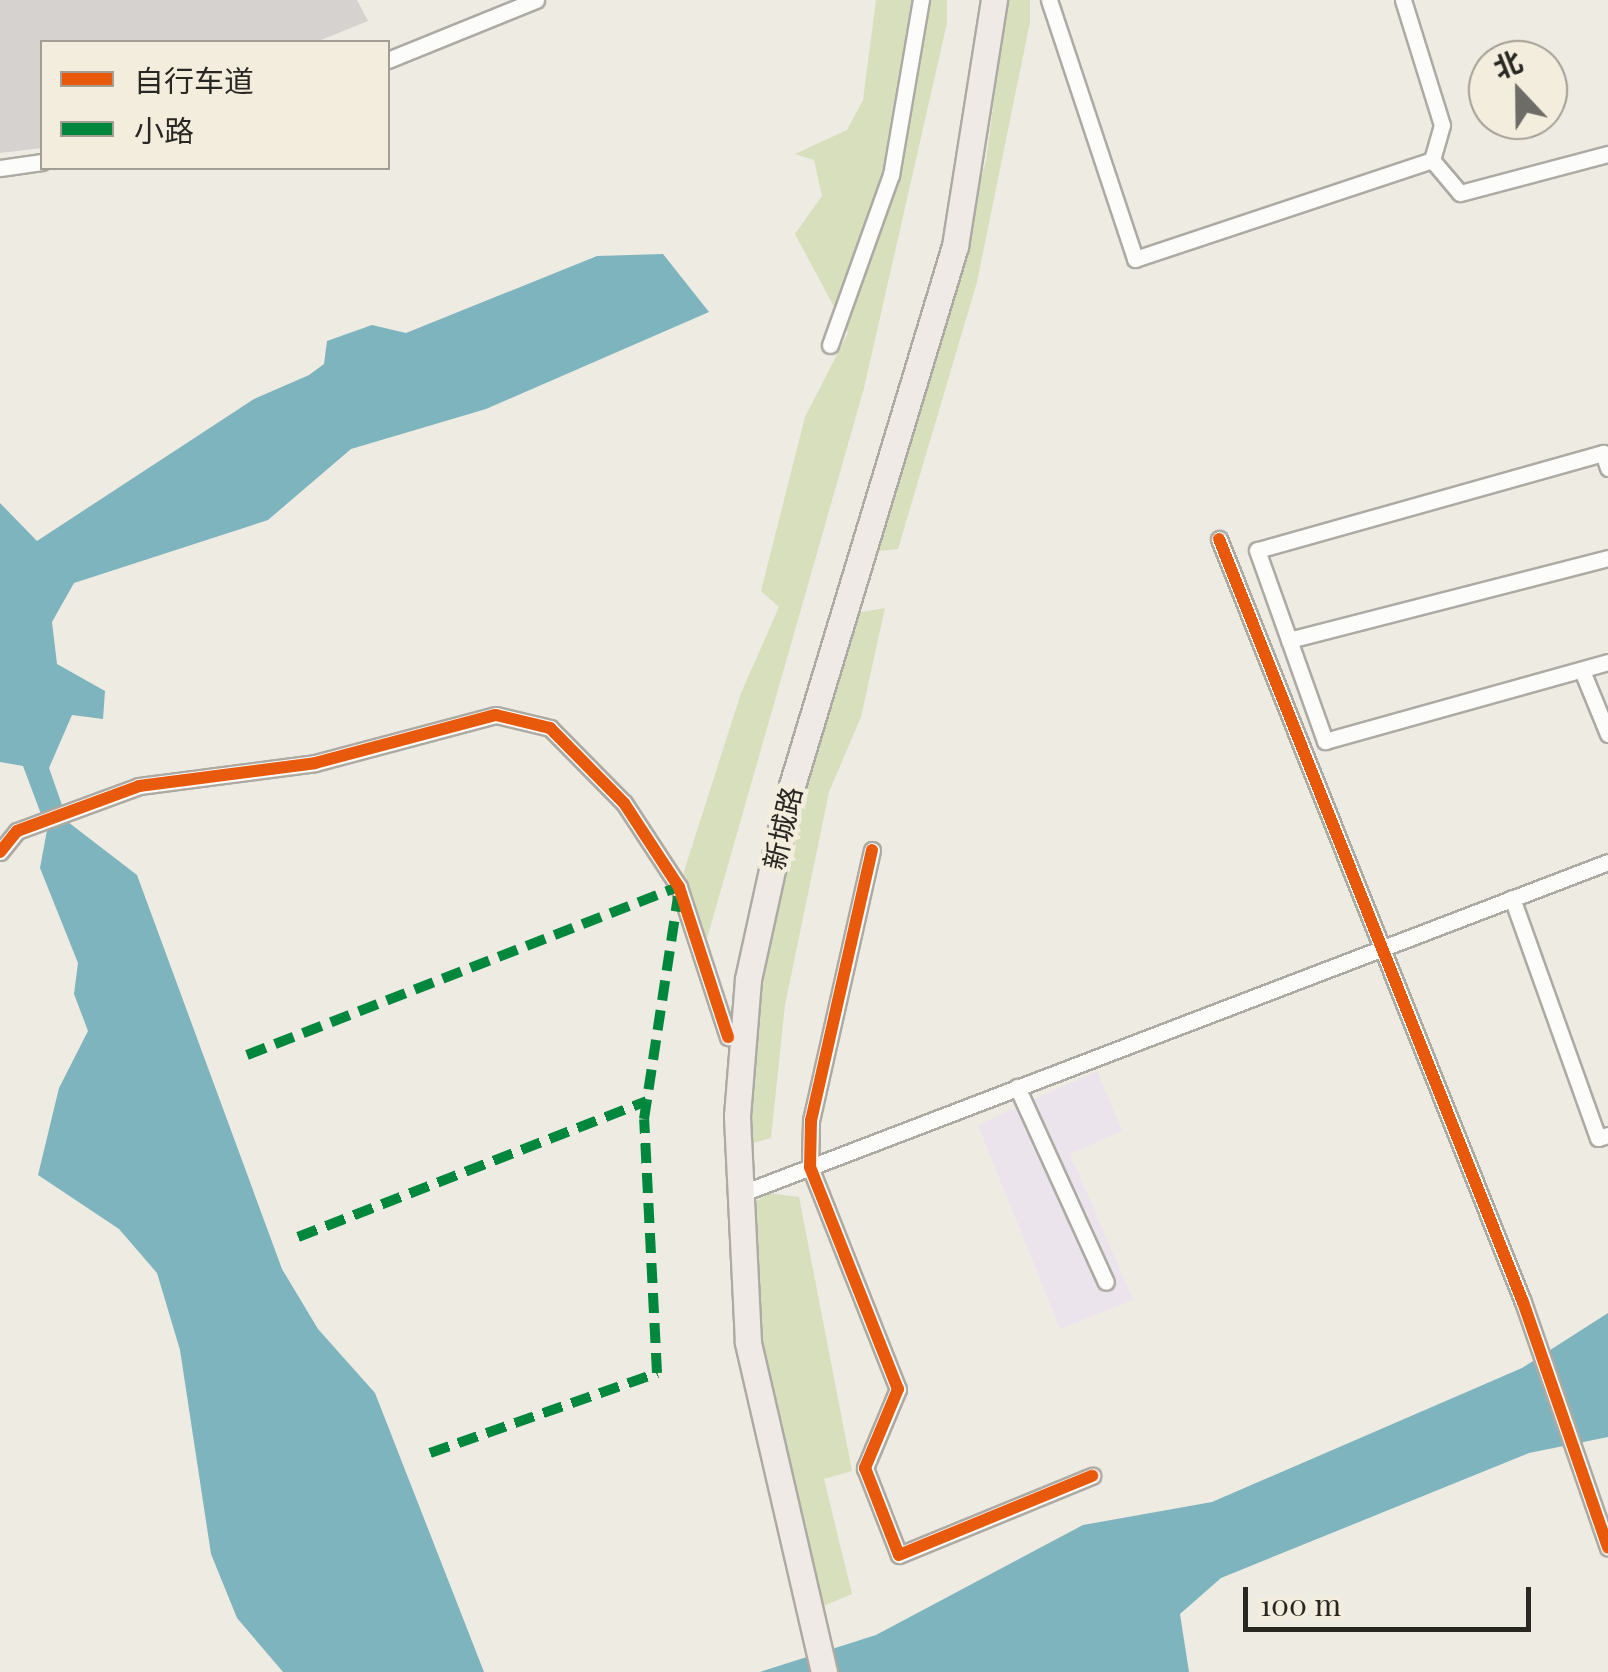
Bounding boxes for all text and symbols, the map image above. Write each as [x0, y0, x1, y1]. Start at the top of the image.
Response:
legend [40, 40, 390, 170]
north arrow [1468, 40, 1568, 140]
text: 北 [1487, 41, 1527, 86]
text: 自行车道 [134, 60, 254, 100]
text: 小路 [134, 110, 194, 150]
street label: 新城路 [756, 783, 808, 873]
scale bar [1248, 1567, 1536, 1629]
text: 100 m [1260, 1584, 1341, 1624]

